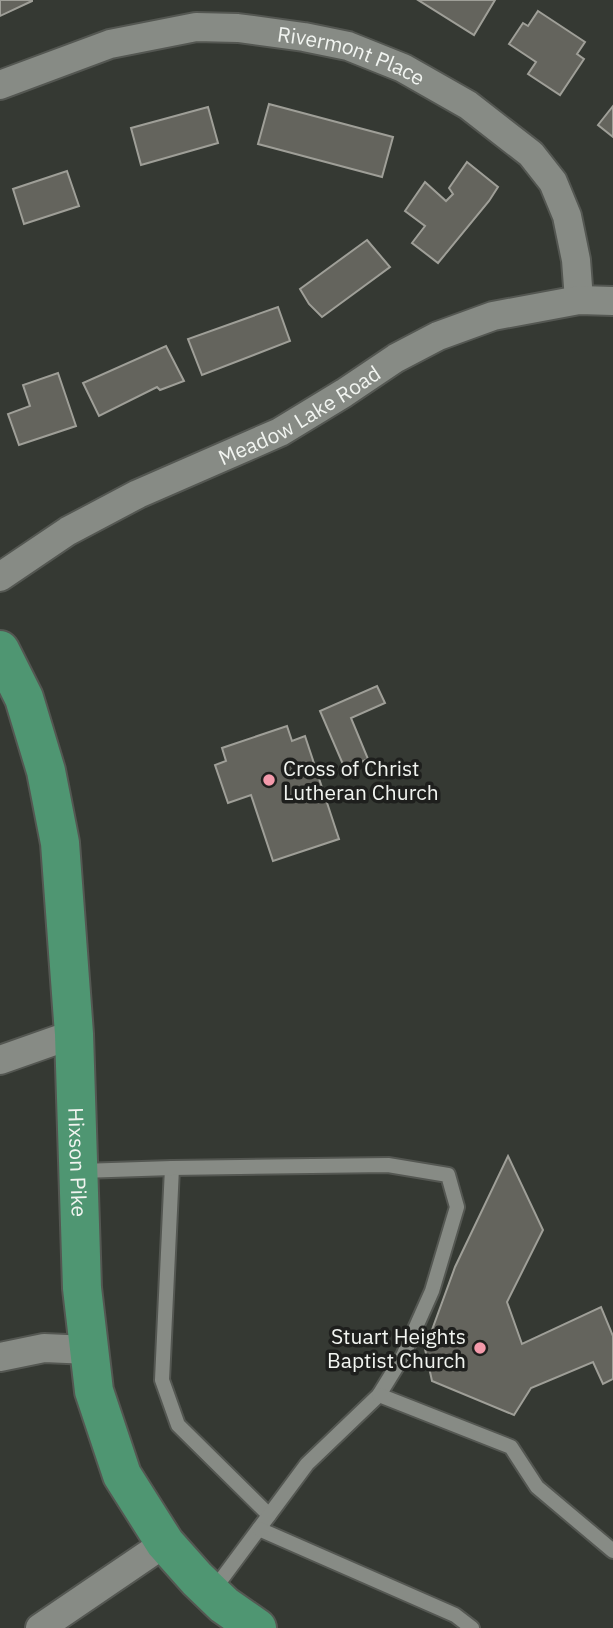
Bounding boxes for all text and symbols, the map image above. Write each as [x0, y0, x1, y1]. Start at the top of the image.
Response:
street label: Rivermont Place [276, 20, 430, 92]
street label: Meadow Lake Road [214, 359, 386, 471]
place label: Cross of Christ Lutheran Church [283, 754, 439, 806]
marker: Cross of Christ Lutheran Church [261, 772, 277, 788]
street label: Hixson Pike [62, 1107, 94, 1217]
place label: Stuart Heights Baptist Church [327, 1322, 466, 1374]
marker: Stuart Heights Baptist Church [472, 1340, 488, 1356]

